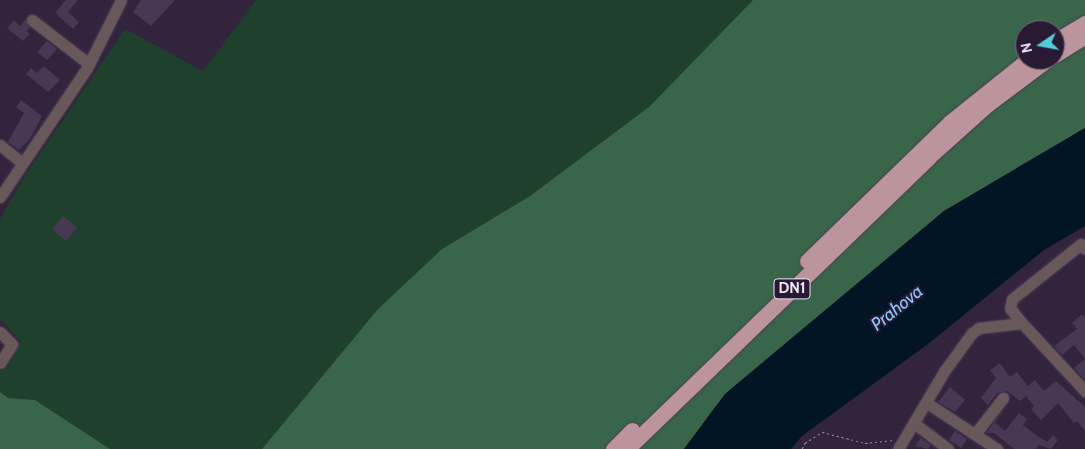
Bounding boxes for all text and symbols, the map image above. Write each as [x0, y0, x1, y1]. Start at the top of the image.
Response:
north arrow [1015, 20, 1065, 70]
text: N [1016, 41, 1036, 55]
road number: DN1 [773, 276, 811, 302]
water label: Prahova [867, 281, 927, 335]

